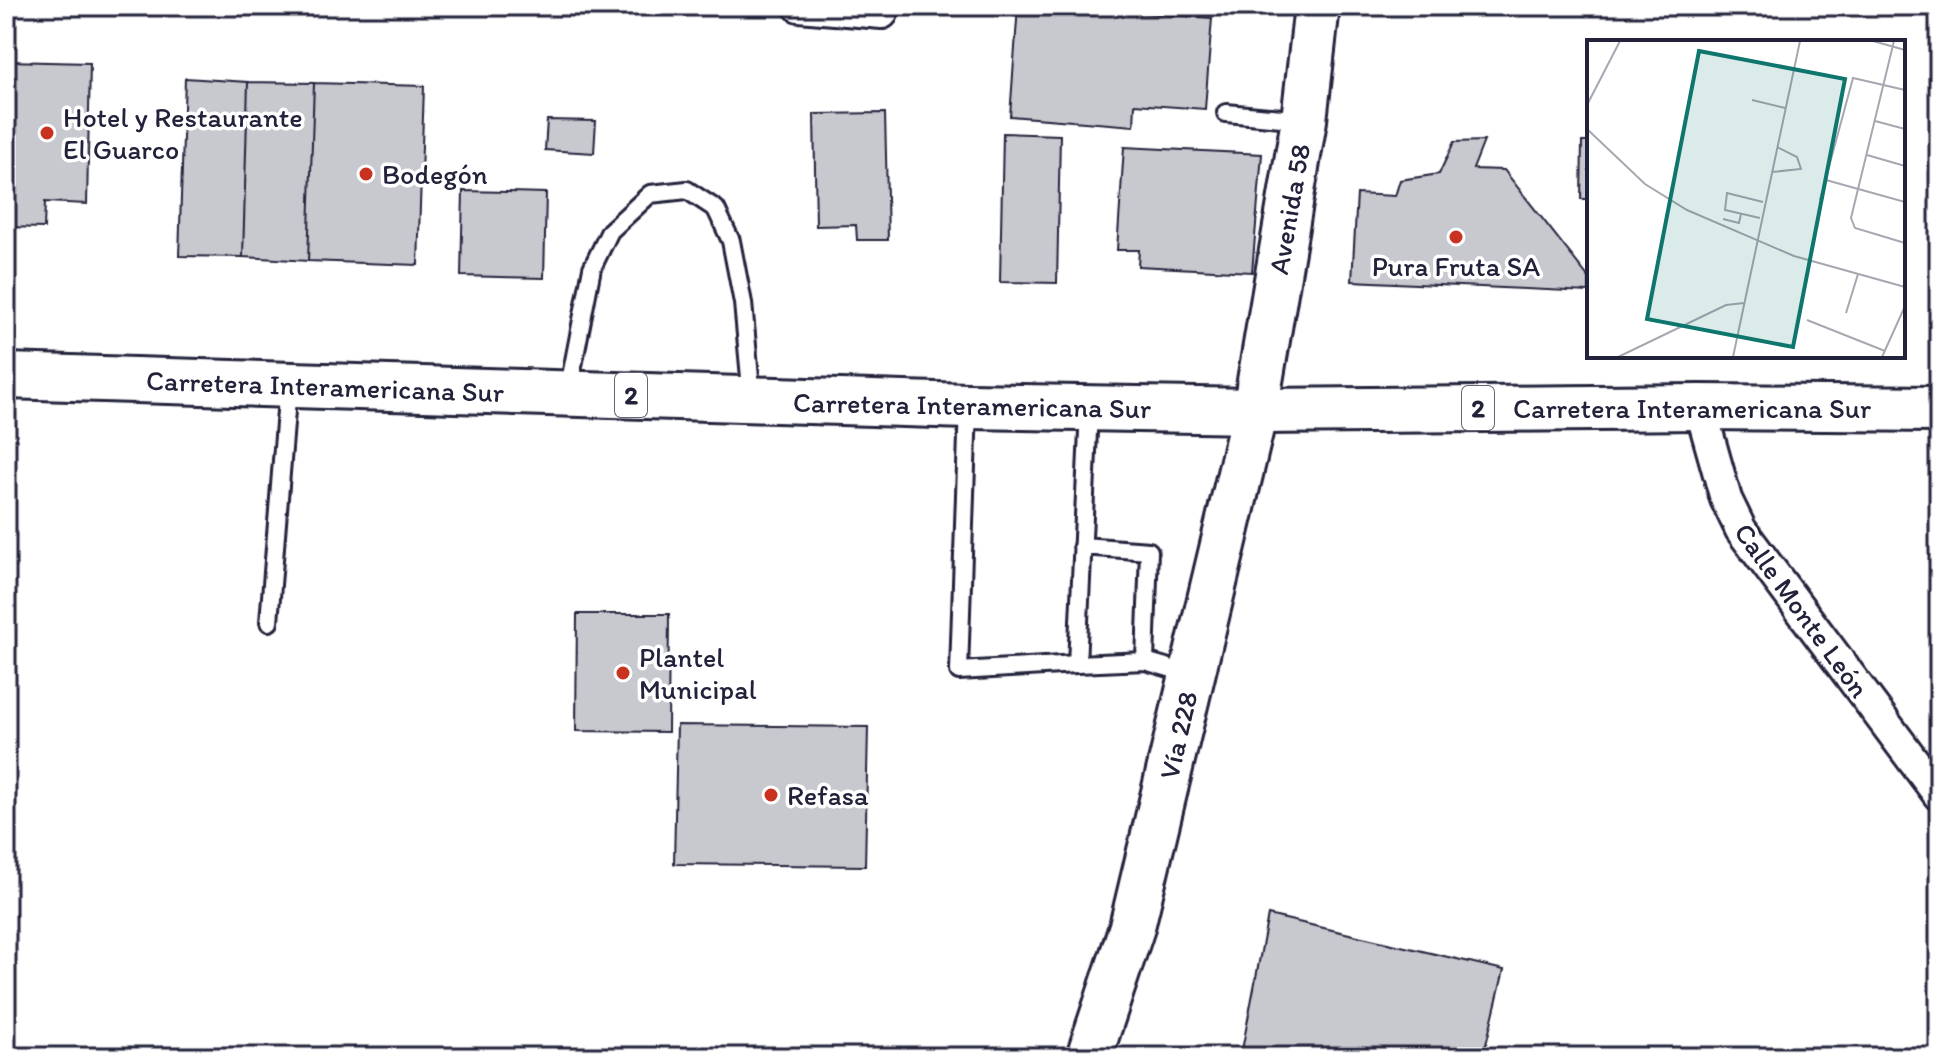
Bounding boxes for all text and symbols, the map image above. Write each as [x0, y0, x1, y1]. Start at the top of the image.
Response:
inset map [1587, 40, 1905, 358]
place label: Hotel y Restaurante El Guarco [63, 100, 303, 166]
marker: Hotel y Restaurante El Guarco [38, 124, 56, 142]
street label: Avenida 58 [1261, 141, 1317, 277]
place label: Bodegón [382, 157, 488, 191]
marker: Bodegón [357, 165, 375, 183]
marker: Pura Fruta SA [1447, 228, 1465, 246]
place label: Pura Fruta SA [1372, 249, 1540, 283]
street label: Carretera Interamericana Sur [145, 363, 505, 409]
road number: 2 [615, 373, 647, 417]
street label: Carretera Interamericana Sur [793, 385, 1151, 425]
road number: 2 [1462, 386, 1494, 430]
street label: Carretera Interamericana Sur [1513, 391, 1871, 425]
street label: Calle Monte León [1727, 516, 1877, 704]
place label: Plantel Municipal [639, 640, 757, 706]
marker: Plantel Municipal [614, 664, 632, 682]
street label: Vía 228 [1151, 688, 1205, 782]
place label: Refasa [787, 778, 869, 812]
marker: Refasa [762, 786, 780, 804]

